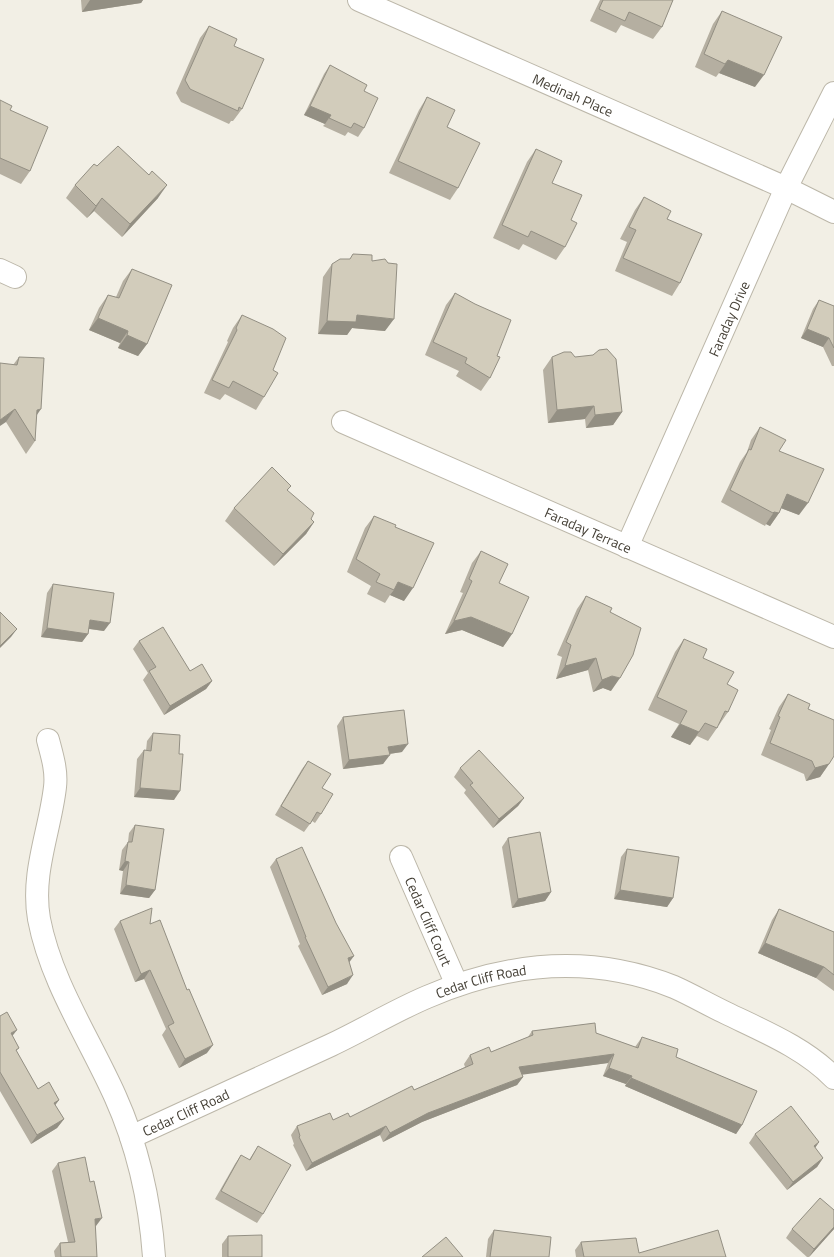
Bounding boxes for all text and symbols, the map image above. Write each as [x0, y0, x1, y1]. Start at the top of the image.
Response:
street label: Medinah Place [530, 67, 617, 121]
street label: Faraday Drive [702, 277, 754, 360]
street label: Faraday Terrace [542, 501, 635, 558]
street label: Cedar Cliff Court [400, 873, 458, 969]
street label: Cedar Cliff Road [432, 958, 528, 1003]
street label: Cedar Cliff Road [139, 1083, 232, 1141]

